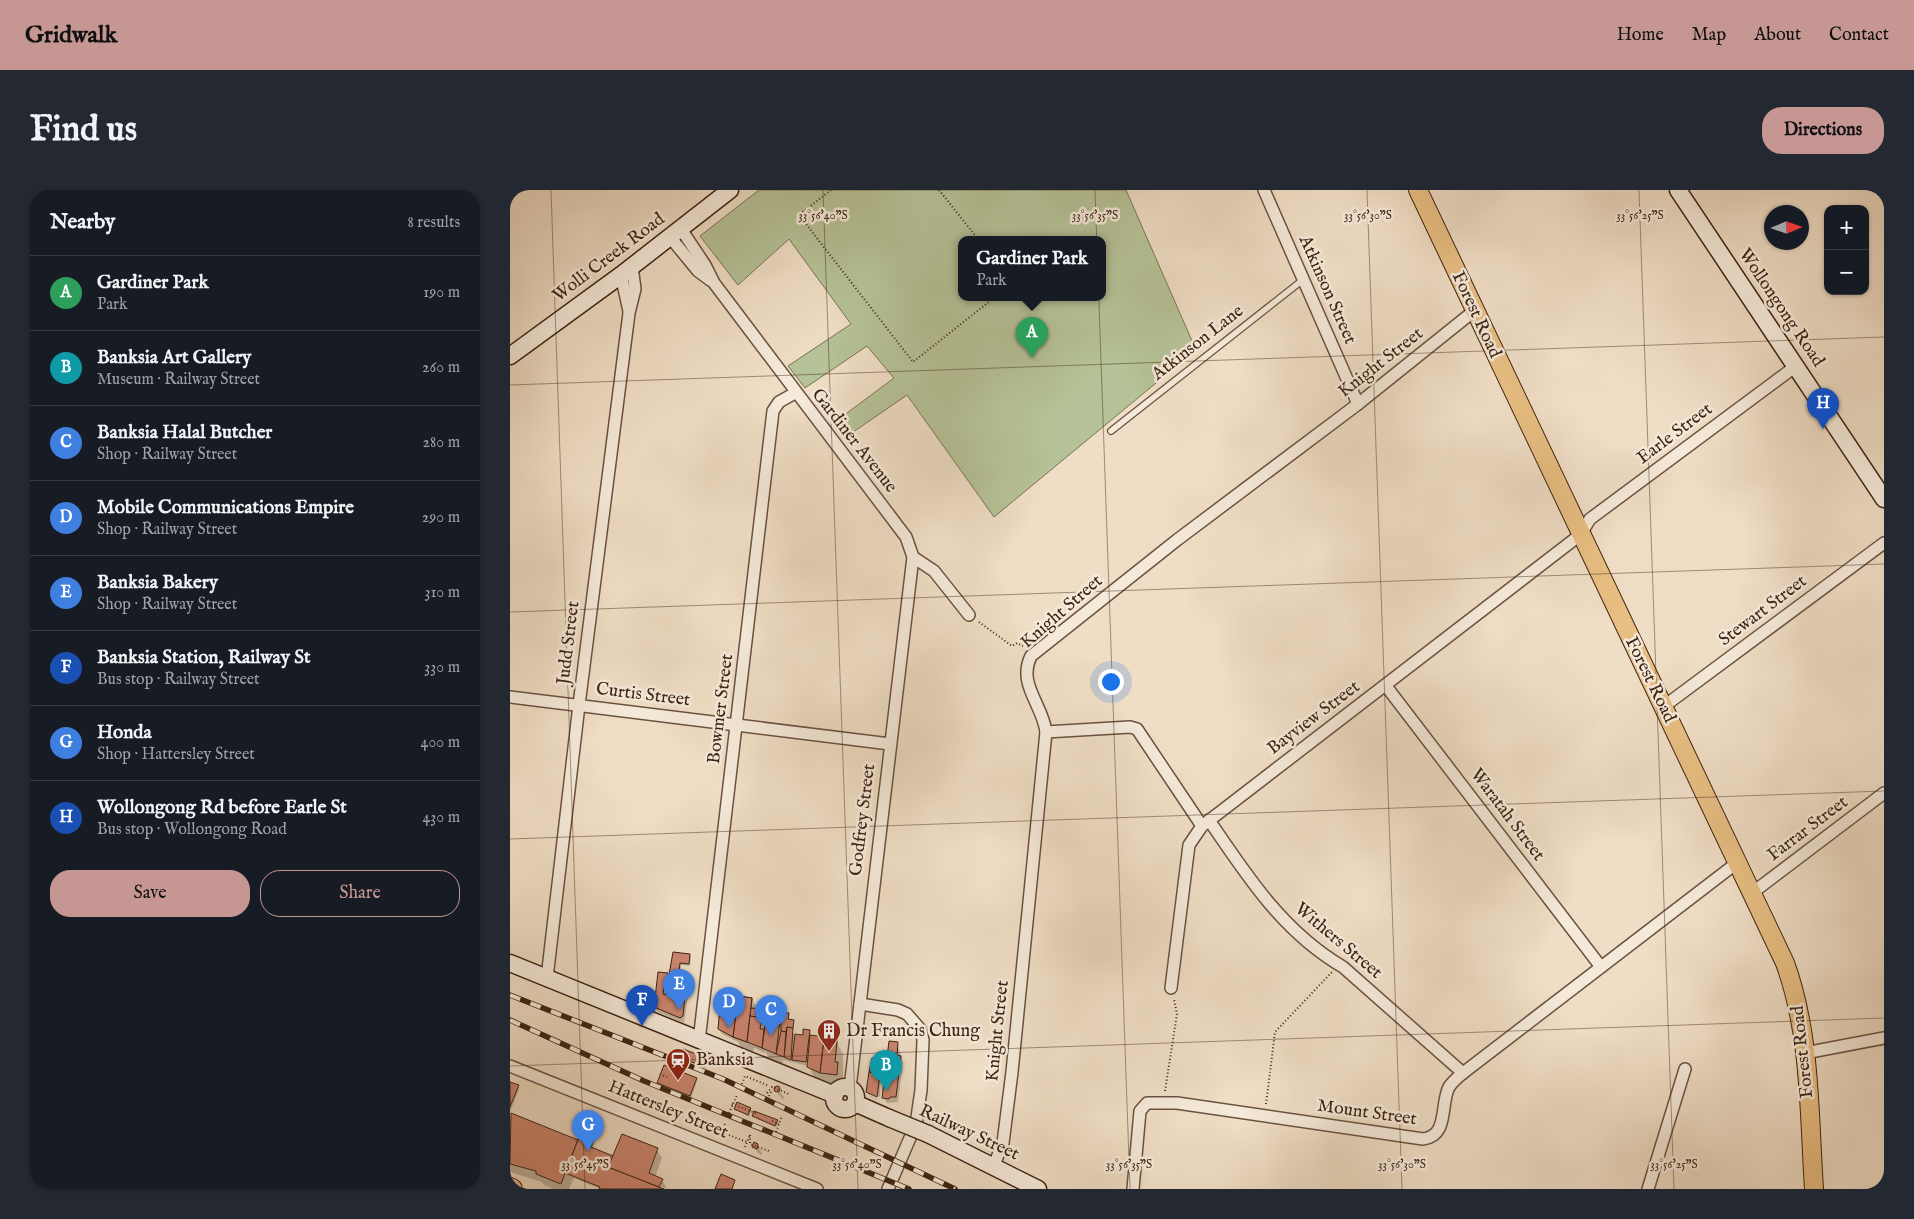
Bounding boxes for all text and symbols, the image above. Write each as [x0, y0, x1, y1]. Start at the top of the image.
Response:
text: Gridwalk [25, 20, 117, 51]
text: Home [1617, 24, 1664, 47]
text: Map [1692, 24, 1726, 47]
text: About [1754, 24, 1801, 47]
text: Contact [1829, 24, 1889, 47]
button: Directions [1762, 107, 1884, 154]
text: Find us [30, 108, 137, 153]
north arrow [1764, 205, 1809, 250]
map controls [1824, 205, 1869, 295]
button: + [1824, 205, 1869, 250]
street label: Wolli Creek Road [548, 208, 670, 308]
text: 33°56'40"S [798, 208, 848, 223]
text: 33°56'35"S [1072, 208, 1118, 223]
text: 33°56'30"S [1344, 208, 1392, 223]
text: 33°56'25"S [1616, 208, 1664, 223]
text: Nearby [50, 209, 115, 236]
text: 8 results [408, 213, 460, 233]
street label: Atkinson Street [1292, 231, 1361, 348]
popup [958, 236, 1106, 301]
street label: Wollongong Road [1733, 244, 1829, 372]
text: Gardiner Park [976, 247, 1088, 271]
button: − [1824, 250, 1869, 295]
street label: Forest Road [1446, 268, 1506, 362]
text: Gardiner Park [97, 271, 209, 295]
text: Park [976, 271, 1007, 291]
text: A [61, 283, 71, 303]
text: 190 m [423, 283, 460, 303]
text: Park [97, 295, 127, 315]
street label: Atkinson Lane [1147, 300, 1249, 387]
pin: A [1016, 317, 1048, 358]
street label: Knight Street [1334, 323, 1428, 403]
text: Banksia Art Gallery [97, 346, 251, 370]
text: B [61, 358, 71, 378]
text: 260 m [422, 358, 460, 378]
text: Museum · Railway Street [97, 370, 260, 390]
street label: Gardiner Avenue [806, 384, 902, 498]
pin: H [1807, 388, 1839, 429]
street label: Earle Street [1633, 398, 1717, 470]
text: Banksia Halal Butcher [97, 421, 272, 445]
text: C [60, 433, 72, 453]
text: 280 m [423, 433, 460, 453]
text: Shop · Railway Street [97, 445, 237, 465]
text: Mobile Communications Empire [97, 496, 354, 520]
text: D [60, 508, 72, 528]
text: 290 m [422, 508, 460, 528]
text: Shop · Railway Street [97, 520, 237, 540]
street label: Knight Street [1016, 570, 1108, 654]
street label: Stewart Street [1714, 570, 1812, 652]
text: Banksia Bakery [97, 571, 218, 595]
text: E [60, 583, 72, 603]
text: 310 m [424, 583, 460, 603]
text: Shop · Railway Street [97, 595, 237, 615]
street label: Judd Street [552, 600, 586, 688]
street label: Forest Road [1619, 633, 1681, 727]
text: Banksia Station, Railway St [97, 646, 310, 670]
street label: Bowmer Street [703, 653, 739, 765]
text: F [61, 658, 71, 678]
text: 330 m [424, 658, 460, 678]
your location [1098, 669, 1124, 695]
text: Bus stop · Railway Street [97, 670, 260, 690]
street label: Bayview Street [1263, 676, 1365, 760]
street label: Curtis Street [595, 678, 691, 712]
text: Honda [97, 721, 152, 745]
text: G [60, 733, 72, 753]
text: 400 m [421, 733, 460, 753]
text: Shop · Hattersley Street [97, 745, 255, 765]
street label: Godfrey Street [845, 763, 881, 877]
street label: Waratah Street [1465, 764, 1549, 866]
street label: Farrar Street [1763, 791, 1853, 867]
text: Wollongong Rd before Earle St [97, 796, 347, 820]
text: H [59, 808, 73, 828]
text: 430 m [422, 808, 460, 828]
text: Bus stop · Wollongong Road [97, 820, 287, 840]
button: Save [50, 870, 250, 917]
button: Share [260, 870, 460, 917]
street label: Withers Street [1289, 898, 1387, 984]
pin: E [663, 969, 695, 1010]
street label: Knight Street [981, 979, 1015, 1083]
pin: F [626, 985, 658, 1026]
pin: D [713, 987, 745, 1028]
pin: C [755, 995, 787, 1036]
street label: Forest Road [1787, 1004, 1819, 1099]
building icon: Dr Francis Chung [816, 1018, 842, 1052]
place label: Dr Francis Chung [846, 1020, 980, 1043]
station icon: Banksia [665, 1047, 691, 1081]
place label: Banksia [696, 1049, 754, 1072]
pin: B [870, 1050, 902, 1091]
street label: Hattersley Street [605, 1075, 731, 1145]
street label: Mount Street [1316, 1095, 1418, 1131]
street label: Railway Street [915, 1100, 1023, 1166]
pin: G [572, 1110, 604, 1151]
text: 33°56'45"S [561, 1157, 609, 1172]
text: 33°56'40"S [832, 1157, 882, 1172]
text: 33°56'35"S [1106, 1157, 1152, 1172]
text: 33°56'30"S [1378, 1157, 1426, 1172]
text: 33°56'25"S [1650, 1157, 1698, 1172]

